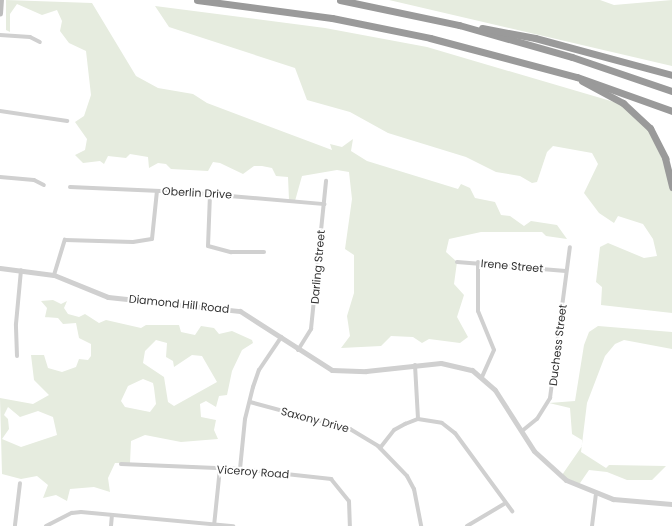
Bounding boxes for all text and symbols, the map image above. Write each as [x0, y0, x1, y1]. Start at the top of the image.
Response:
street label: Oberlin Drive [162, 185, 232, 201]
street label: Darling Street [308, 229, 328, 305]
street label: Irene Street [480, 257, 544, 275]
street label: Diamond Hill Road [128, 292, 230, 316]
street label: Duchess Street [546, 304, 570, 386]
street label: Saxony Drive [280, 405, 350, 435]
street label: Viceroy Road [216, 463, 290, 481]

